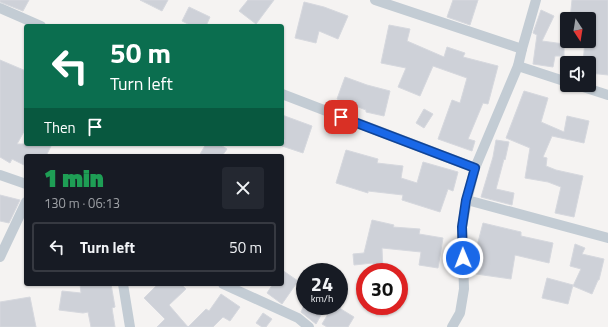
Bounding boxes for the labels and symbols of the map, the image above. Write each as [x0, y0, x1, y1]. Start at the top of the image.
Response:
north arrow [560, 12, 596, 48]
pin [324, 100, 358, 134]
position arrow [442, 237, 484, 279]
speed limit sign: 30 [356, 263, 408, 315]

